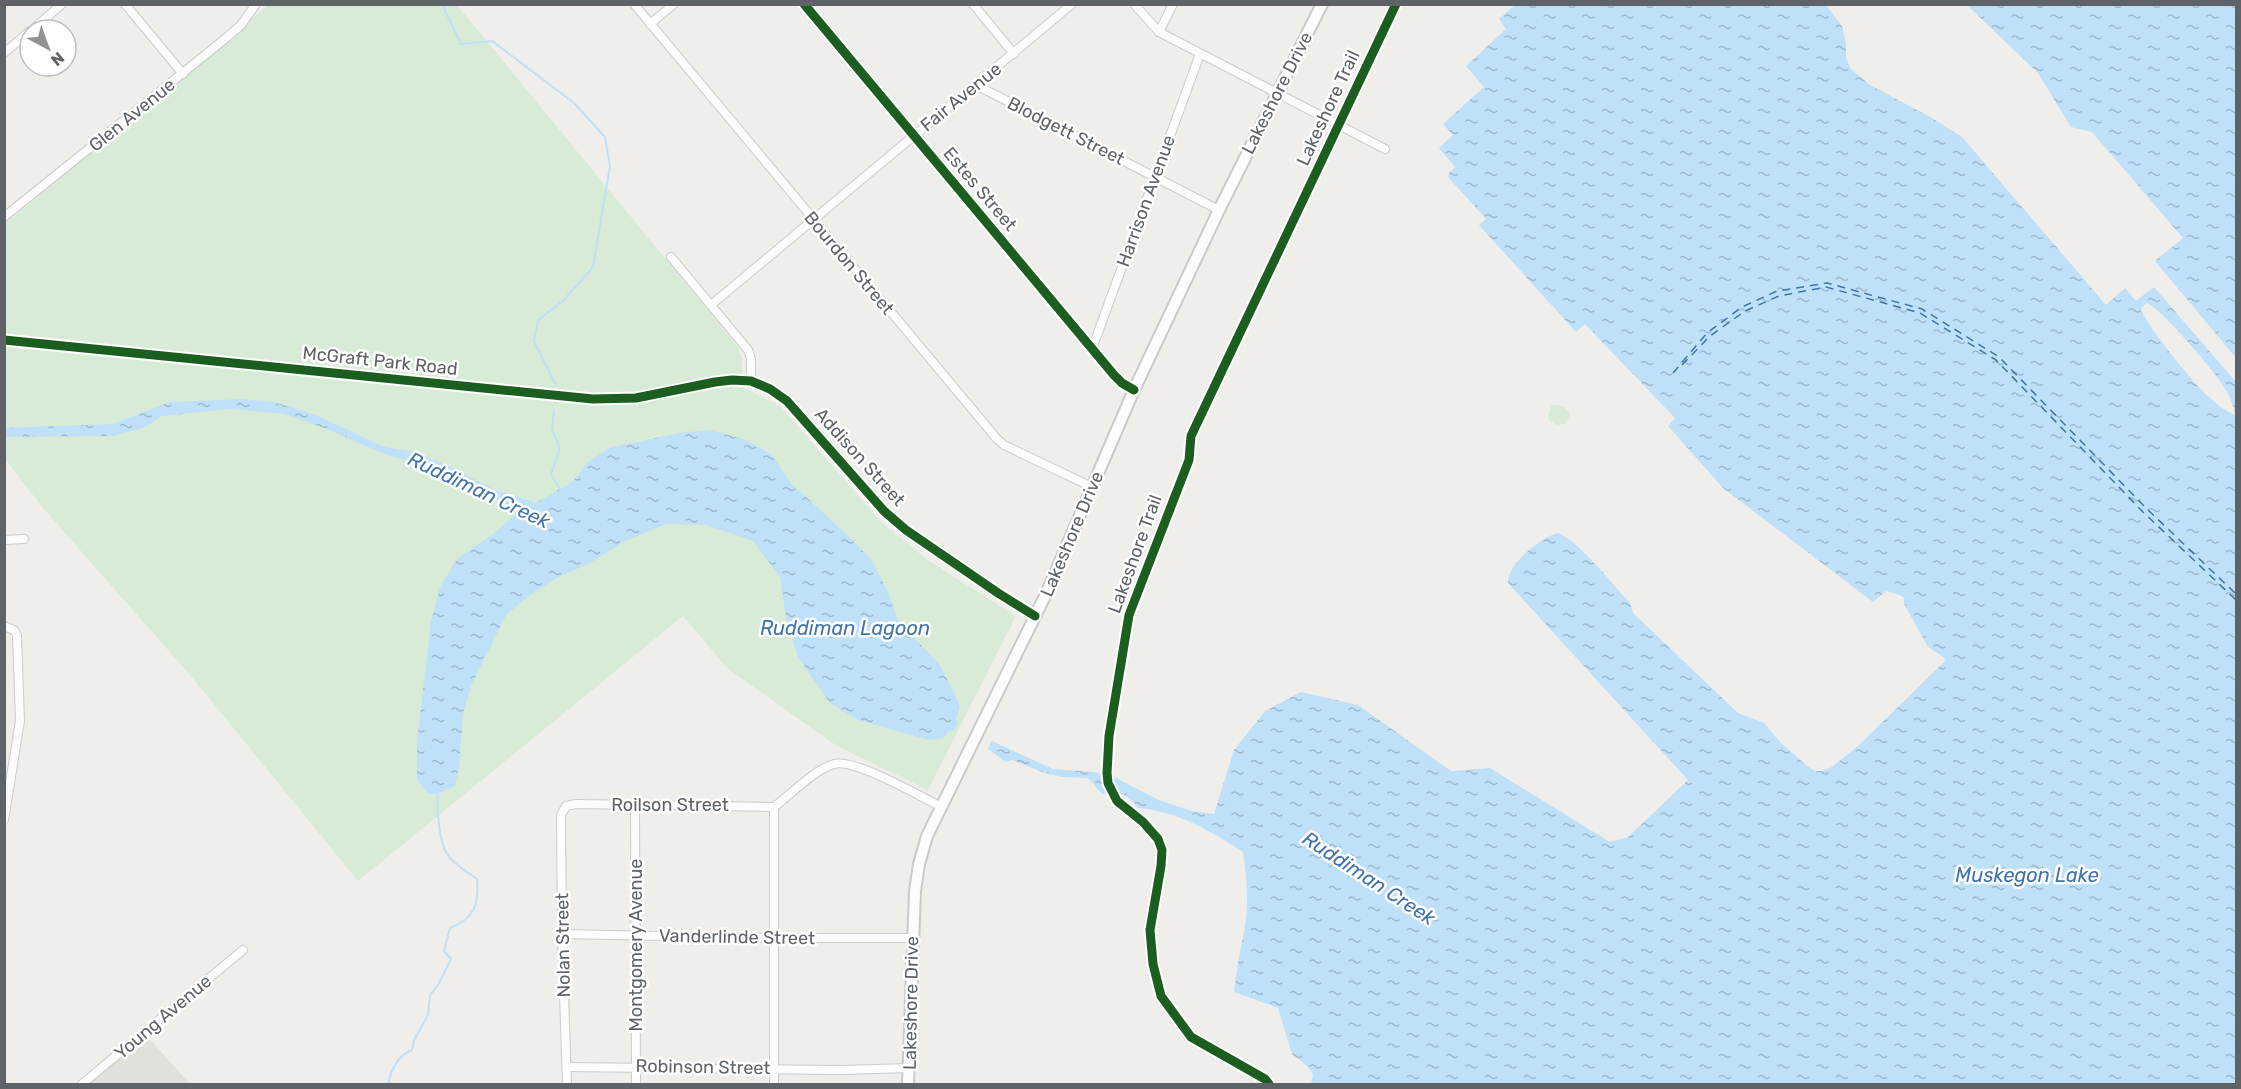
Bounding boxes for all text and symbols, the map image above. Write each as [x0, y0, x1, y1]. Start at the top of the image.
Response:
north arrow [18, 18, 78, 78]
street label: Lakeshore Drive [1237, 28, 1317, 158]
street label: Lakeshore Trail [1292, 47, 1364, 169]
text: N [47, 48, 68, 70]
street label: Fair Avenue [916, 58, 1006, 136]
street label: Glen Avenue [84, 74, 180, 156]
street label: Blodgett Street [1004, 92, 1128, 170]
street label: Harrison Avenue [1112, 132, 1180, 270]
street label: Estes Street [939, 143, 1021, 235]
street label: Bourdon Street [799, 207, 899, 319]
street label: McGraft Park Road [301, 342, 459, 380]
street label: Addison Street [810, 403, 910, 511]
water label: Ruddiman Creek [404, 447, 554, 534]
street label: Lakeshore Drive [1036, 468, 1108, 600]
street label: Lakeshore Trail [1103, 492, 1167, 616]
water label: Ruddiman Lagoon [760, 616, 930, 640]
street label: Roilson Street [611, 794, 729, 816]
water label: Ruddiman Creek [1298, 826, 1441, 930]
street label: Montgomery Avenue [625, 859, 647, 1031]
water label: Muskegon Lake [1955, 863, 2099, 887]
street label: Nolan Street [551, 893, 575, 997]
street label: Vanderlinde Street [659, 925, 815, 949]
street label: Lakeshore Drive [899, 936, 923, 1070]
street label: Young Avenue [110, 970, 216, 1064]
street label: Robinson Street [635, 1055, 771, 1079]

